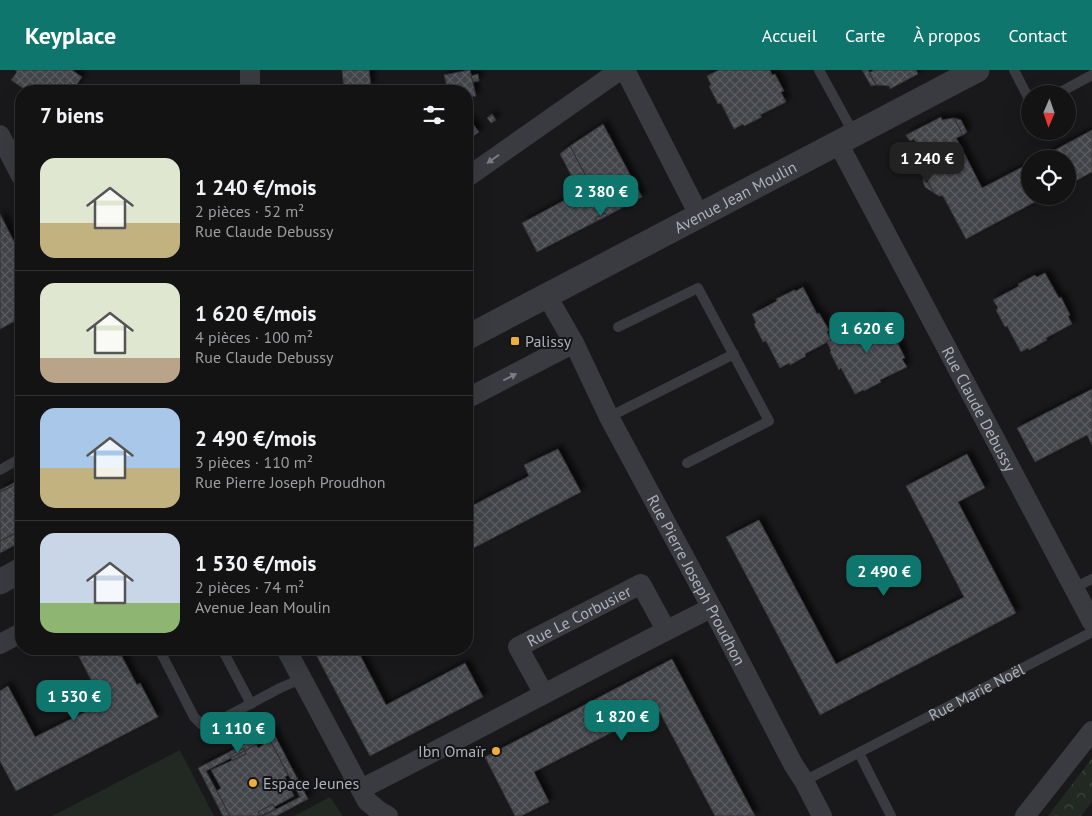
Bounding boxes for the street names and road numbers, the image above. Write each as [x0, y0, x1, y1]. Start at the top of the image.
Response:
street label: Avenue Jean Moulin [670, 156, 800, 237]
street label: Rue Claude Debussy [938, 343, 1021, 475]
street label: Rue Pierre Joseph Proudhon [643, 491, 750, 669]
street label: Rue Le Corbusier [523, 581, 635, 651]
street label: Rue Marie Noël [925, 659, 1028, 725]

